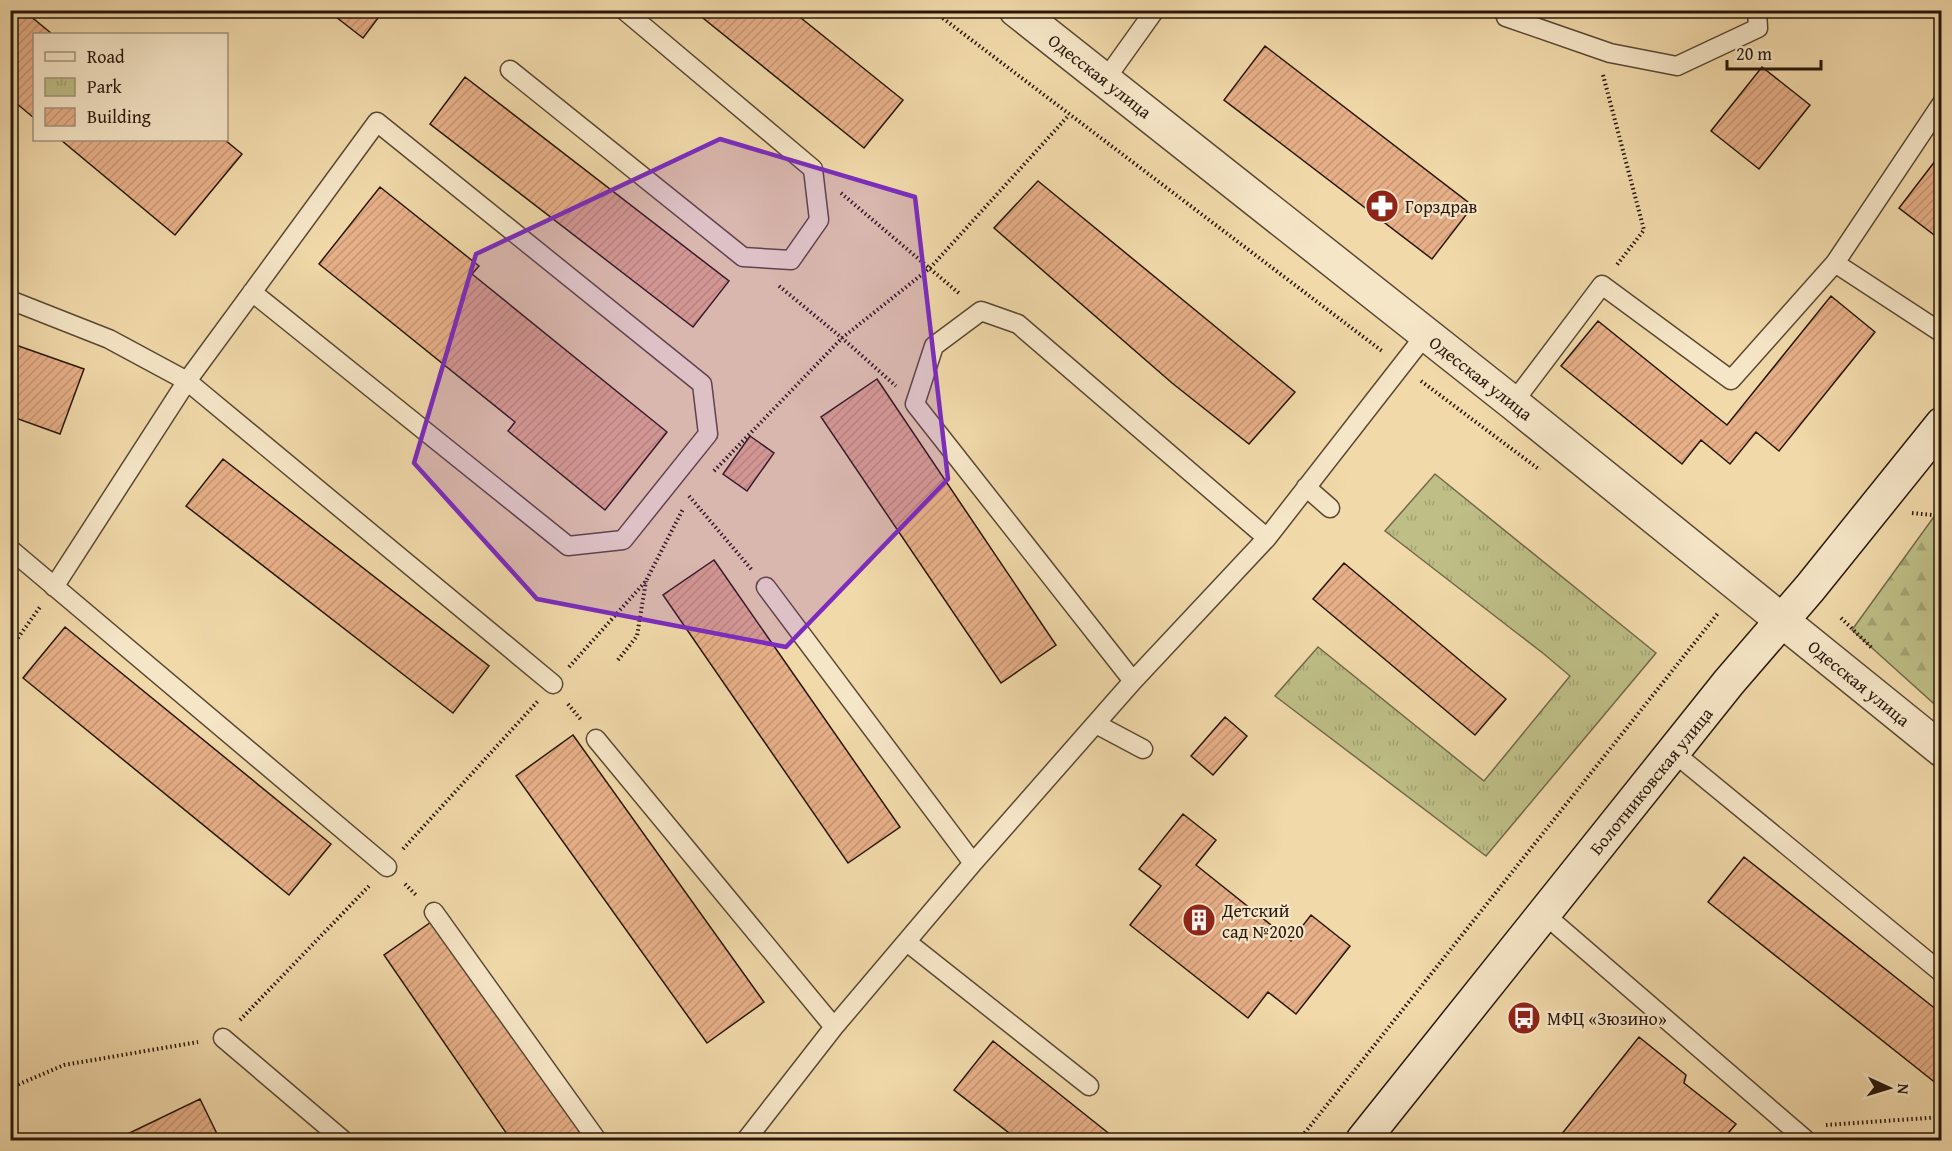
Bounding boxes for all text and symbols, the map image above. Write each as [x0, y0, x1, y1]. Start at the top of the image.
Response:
street label: Одесская улица [1043, 27, 1158, 125]
legend [33, 33, 228, 141]
scale bar [1727, 33, 1822, 71]
text: 20 m [1736, 40, 1772, 67]
text: Road [87, 43, 125, 70]
text: Park [87, 73, 123, 100]
text: Building [87, 103, 151, 130]
pharmacy icon: Горздрав [1364, 188, 1400, 224]
place label: Горздрав [1405, 193, 1478, 220]
street label: Одесская улица [1424, 329, 1539, 427]
street label: Одесская улица [1802, 633, 1916, 733]
street label: Болотниковская улица [1583, 701, 1719, 861]
place label: Детский сад №2020 [1221, 897, 1304, 945]
building icon: Детский сад №2020 [1181, 902, 1217, 938]
bus stop icon: МФЦ «Зюзино» [1506, 1000, 1542, 1036]
place label: МФЦ «Зюзино» [1547, 1005, 1667, 1032]
north arrow [1859, 1058, 1919, 1118]
text: N [1892, 1083, 1916, 1096]

